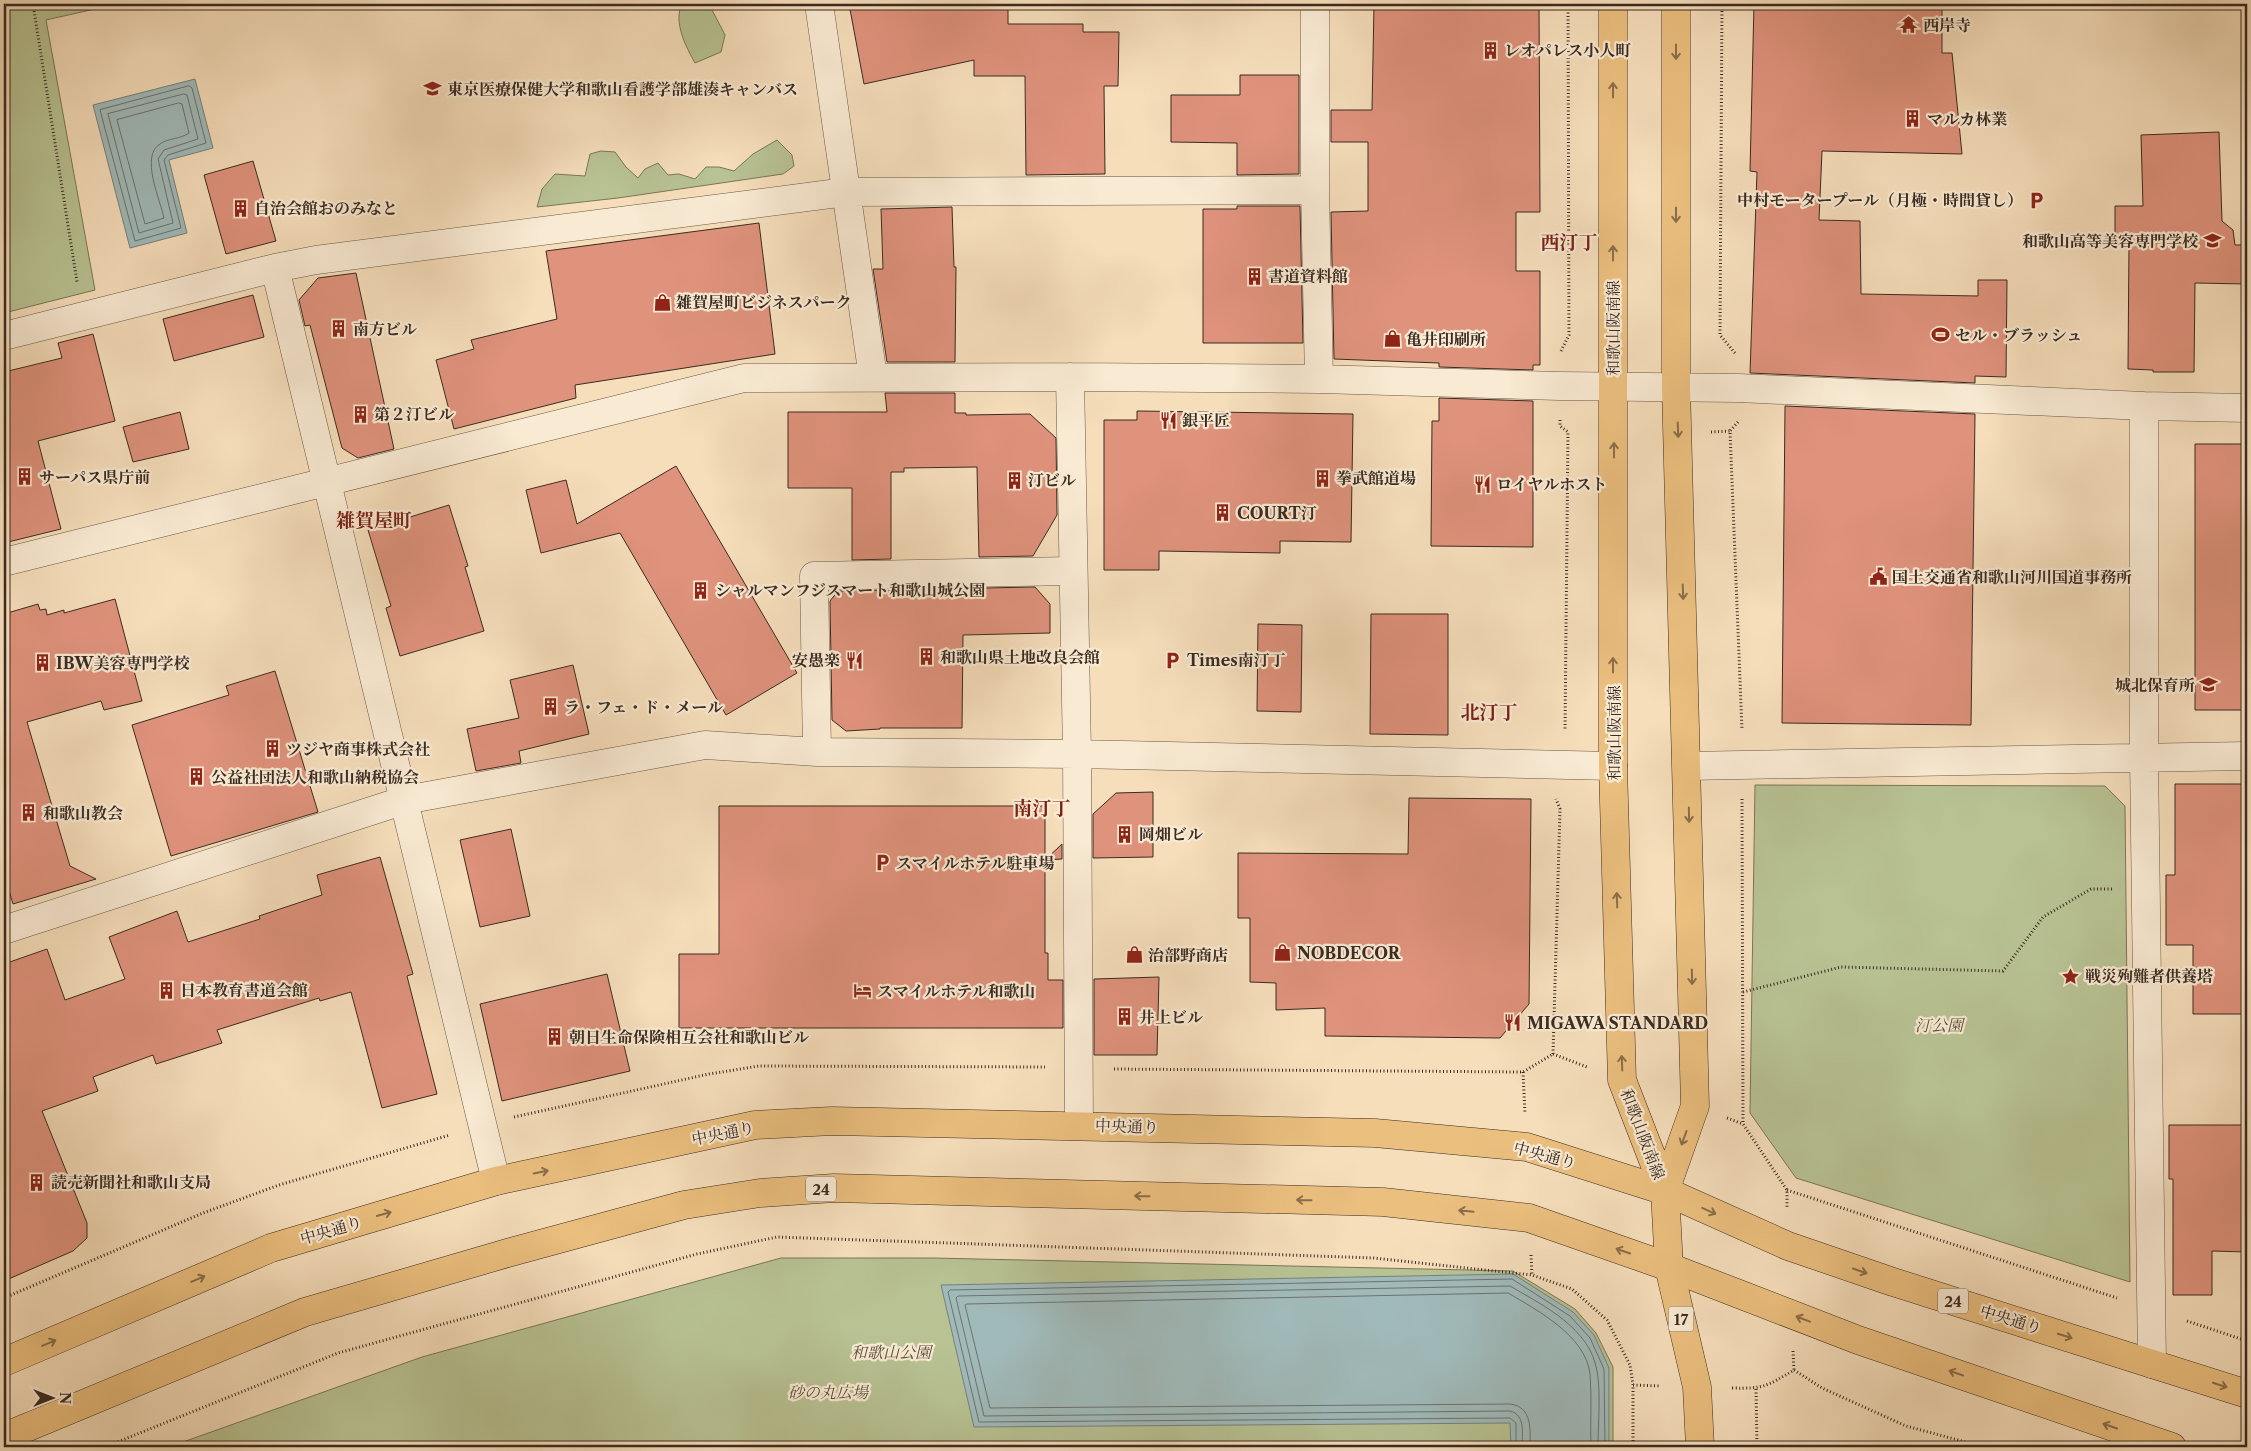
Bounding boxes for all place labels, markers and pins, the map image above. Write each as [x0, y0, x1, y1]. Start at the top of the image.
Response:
temple icon: 西岸寺 [1899, 15, 1919, 35]
place label: 西岸寺 [1923, 15, 1971, 35]
building icon: レオパレス小人町 [1480, 40, 1500, 60]
place label: レオパレス小人町 [1504, 40, 1631, 60]
school or university icon: 東京医療保健大学和歌山看護学部雄湊キャンバス [423, 79, 443, 99]
place label: 東京医療保健大学和歌山看護学部雄湊キャンバス [447, 79, 798, 99]
building icon: マルカ林業 [1903, 109, 1923, 129]
place label: マルカ林業 [1927, 109, 2007, 129]
place label: 中村モータープール（月極・時間貸し） [1737, 190, 2023, 210]
parking icon: 中村モータープール（月極・時間貸し） [2027, 190, 2047, 210]
building icon: 自治会館おのみなと [230, 198, 250, 218]
place label: 自治会館おのみなと [254, 198, 398, 218]
place label: 和歌山高等美容専門学校 [2022, 231, 2199, 251]
school or university icon: 和歌山高等美容専門学校 [2202, 231, 2222, 251]
building icon: 書道資料館 [1244, 266, 1264, 286]
place label: 書道資料館 [1268, 266, 1348, 286]
shop icon: 雑賀屋町ビジネスパーク [652, 292, 672, 312]
place label: 雑賀屋町ビジネスパーク [676, 292, 852, 312]
building icon: 南方ビル [329, 319, 349, 339]
place label: 南方ビル [353, 319, 417, 339]
sports icon: セル・ブラッシュ [1931, 325, 1951, 345]
place label: セル・ブラッシュ [1955, 325, 2082, 345]
shop icon: 亀井印刷所 [1382, 329, 1402, 349]
place label: 亀井印刷所 [1406, 329, 1486, 349]
building icon: 第２汀ビル [350, 404, 370, 424]
place label: 第２汀ビル [374, 404, 454, 424]
restaurant icon: 銀平匠 [1158, 410, 1178, 430]
place label: 銀平匠 [1182, 410, 1230, 430]
building icon: サーパス県庁前 [15, 467, 35, 487]
place label: サーパス県庁前 [39, 467, 150, 487]
building icon: 拳武館道場 [1312, 468, 1332, 488]
place label: 拳武館道場 [1336, 468, 1416, 488]
building icon: 汀ビル [1004, 470, 1024, 490]
place label: 汀ビル [1028, 470, 1076, 490]
restaurant icon: ロイヤルホスト [1472, 474, 1492, 494]
place label: ロイヤルホスト [1496, 474, 1607, 494]
building icon: COURT汀 [1213, 503, 1233, 523]
place label: COURT汀 [1237, 503, 1317, 523]
public building icon: 国土交通省和歌山河川国道事務所 [1868, 567, 1888, 587]
place label: 国土交通省和歌山河川国道事務所 [1892, 567, 2132, 587]
building icon: シャルマンフジスマート和歌山城公園 [691, 580, 711, 600]
place label: シャルマンフジスマート和歌山城公園 [715, 580, 985, 600]
building icon: 和歌山県土地改良会館 [916, 647, 936, 667]
place label: 和歌山県土地改良会館 [940, 647, 1100, 667]
place label: 安愚楽 [792, 650, 840, 670]
restaurant icon: 安愚楽 [844, 650, 864, 670]
parking icon: Times南汀丁 [1163, 650, 1183, 670]
place label: Times南汀丁 [1187, 650, 1286, 670]
building icon: IBW美容専門学校 [32, 653, 52, 673]
place label: IBW美容専門学校 [56, 653, 190, 673]
place label: 城北保育所 [2115, 675, 2195, 695]
school or university icon: 城北保育所 [2199, 675, 2219, 695]
building icon: ラ・フェ・ド・メール [540, 697, 560, 717]
place label: ラ・フェ・ド・メール [564, 697, 723, 717]
building icon: ツジヤ商事株式会社 [262, 739, 282, 759]
place label: ツジヤ商事株式会社 [286, 739, 430, 759]
building icon: 公益社団法人和歌山納税協会 [187, 767, 207, 787]
place label: 公益社団法人和歌山納税協会 [211, 767, 419, 787]
building icon: 和歌山教会 [19, 803, 39, 823]
place label: 和歌山教会 [43, 803, 123, 823]
building icon: 岡畑ビル [1115, 824, 1135, 844]
place label: 岡畑ビル [1139, 824, 1203, 844]
parking icon: スマイルホテル駐車場 [872, 853, 892, 873]
place label: スマイルホテル駐車場 [896, 853, 1055, 873]
shop icon: NOBDECOR [1273, 943, 1293, 963]
place label: NOBDECOR [1297, 943, 1401, 963]
shop icon: 治部野商店 [1124, 945, 1144, 965]
place label: 治部野商店 [1148, 945, 1228, 965]
place icon: 戦災殉難者供養塔 [2061, 966, 2081, 986]
place label: 戦災殉難者供養塔 [2085, 966, 2213, 986]
building icon: 日本教育書道会館 [156, 980, 176, 1000]
place label: 日本教育書道会館 [180, 980, 308, 1000]
hotel icon: スマイルホテル和歌山 [853, 981, 873, 1001]
place label: スマイルホテル和歌山 [877, 981, 1036, 1001]
building icon: 井上ビル [1115, 1007, 1135, 1027]
place label: 井上ビル [1139, 1007, 1203, 1027]
restaurant icon: MIGAWA STANDARD [1503, 1013, 1523, 1033]
place label: MIGAWA STANDARD [1527, 1013, 1708, 1033]
building icon: 朝日生命保険相互会社和歌山ビル [545, 1027, 565, 1047]
place label: 朝日生命保険相互会社和歌山ビル [569, 1027, 809, 1047]
building icon: 読売新聞社和歌山支局 [27, 1172, 47, 1192]
place label: 読売新聞社和歌山支局 [51, 1172, 211, 1192]

